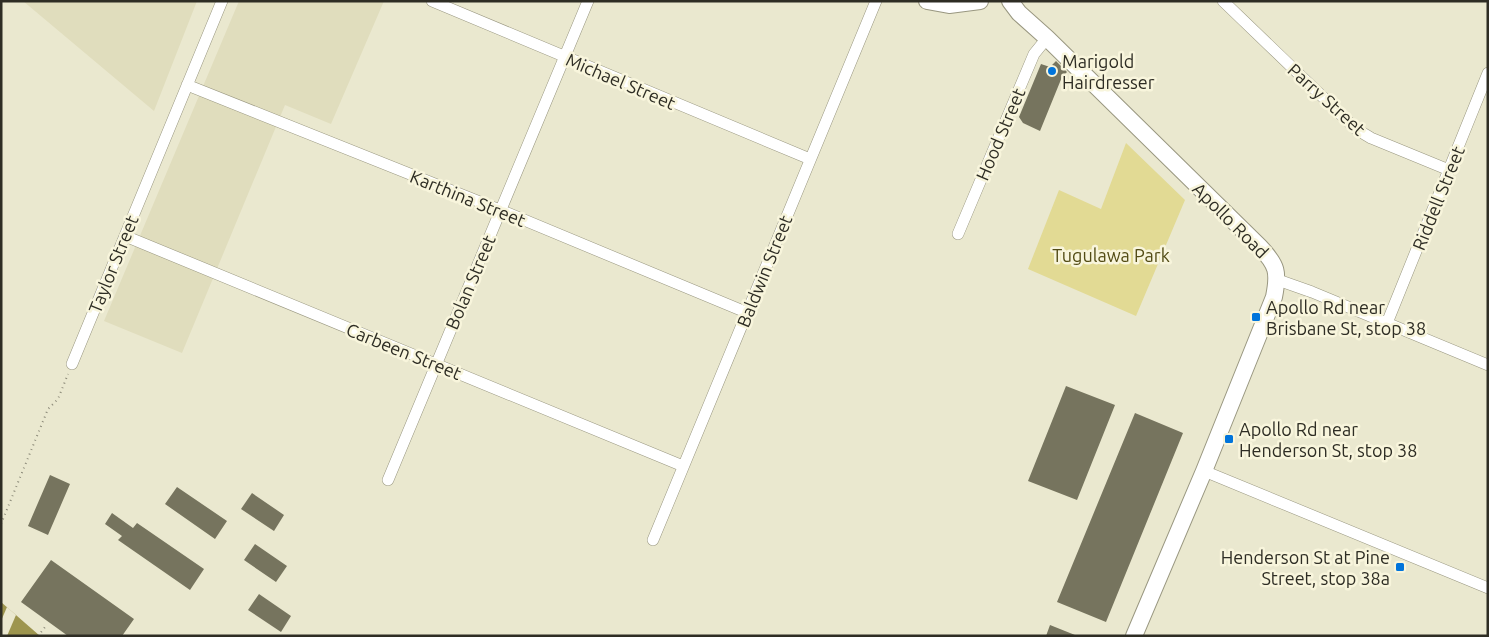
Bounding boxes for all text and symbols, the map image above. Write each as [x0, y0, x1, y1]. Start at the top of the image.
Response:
street label: Michael Street [563, 49, 679, 113]
place label: Marigold Hairdresser [1062, 51, 1155, 92]
street label: Parry Street [1284, 59, 1370, 139]
marker: Marigold Hairdresser [1046, 65, 1058, 77]
street label: Hood Street [972, 85, 1028, 183]
street label: Riddell Street [1408, 143, 1468, 253]
street label: Karthina Street [407, 166, 529, 230]
street label: Apollo Road [1189, 178, 1273, 262]
street label: Taylor Street [84, 212, 142, 316]
street label: Baldwin Street [732, 212, 796, 330]
street label: Bolan Street [441, 232, 499, 332]
park label: Tugulawa Park [1052, 245, 1170, 265]
place label: Apollo Rd near Brisbane St, stop 38 [1266, 297, 1426, 338]
marker: Apollo Rd near Brisbane St, stop 38 [1250, 311, 1262, 323]
street label: Carbeen Street [344, 319, 464, 383]
place label: Apollo Rd near Henderson St, stop 38 [1239, 419, 1417, 460]
marker: Apollo Rd near Henderson St, stop 38 [1223, 433, 1235, 445]
place label: Henderson St at Pine Street, stop 38a [1221, 547, 1390, 588]
marker: Henderson St at Pine Street, stop 38a [1394, 561, 1406, 573]

